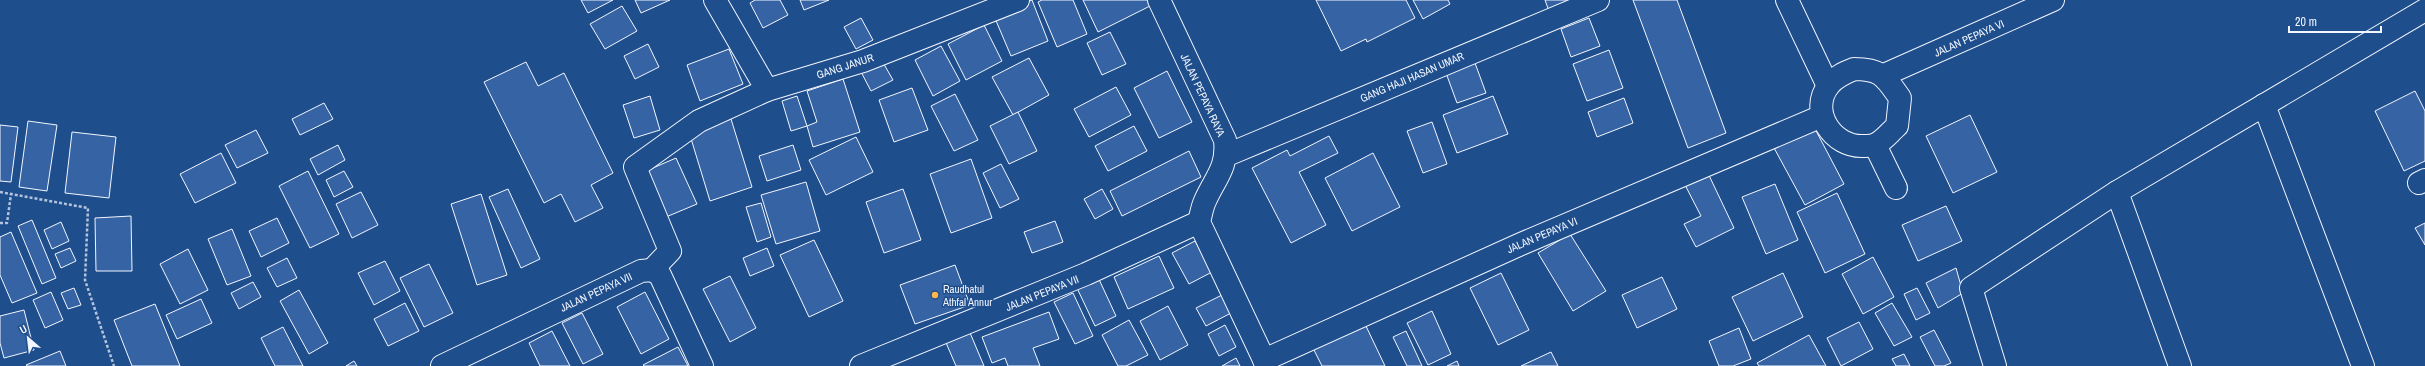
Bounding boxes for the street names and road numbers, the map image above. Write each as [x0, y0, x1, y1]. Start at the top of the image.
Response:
street label: JALAN PEPAYA VI [1932, 16, 2006, 60]
street label: GANG HAJI HASAN UMAR [1358, 49, 1466, 105]
street label: GANG JANUR [815, 50, 876, 82]
street label: JALAN PEPAYA RAYA [1178, 51, 1229, 140]
street label: JALAN PEPAYA VI [1505, 214, 1579, 256]
street label: JALAN PEPAYA VII [558, 269, 634, 315]
street label: JALAN PEPAYA VII [1003, 272, 1081, 314]

